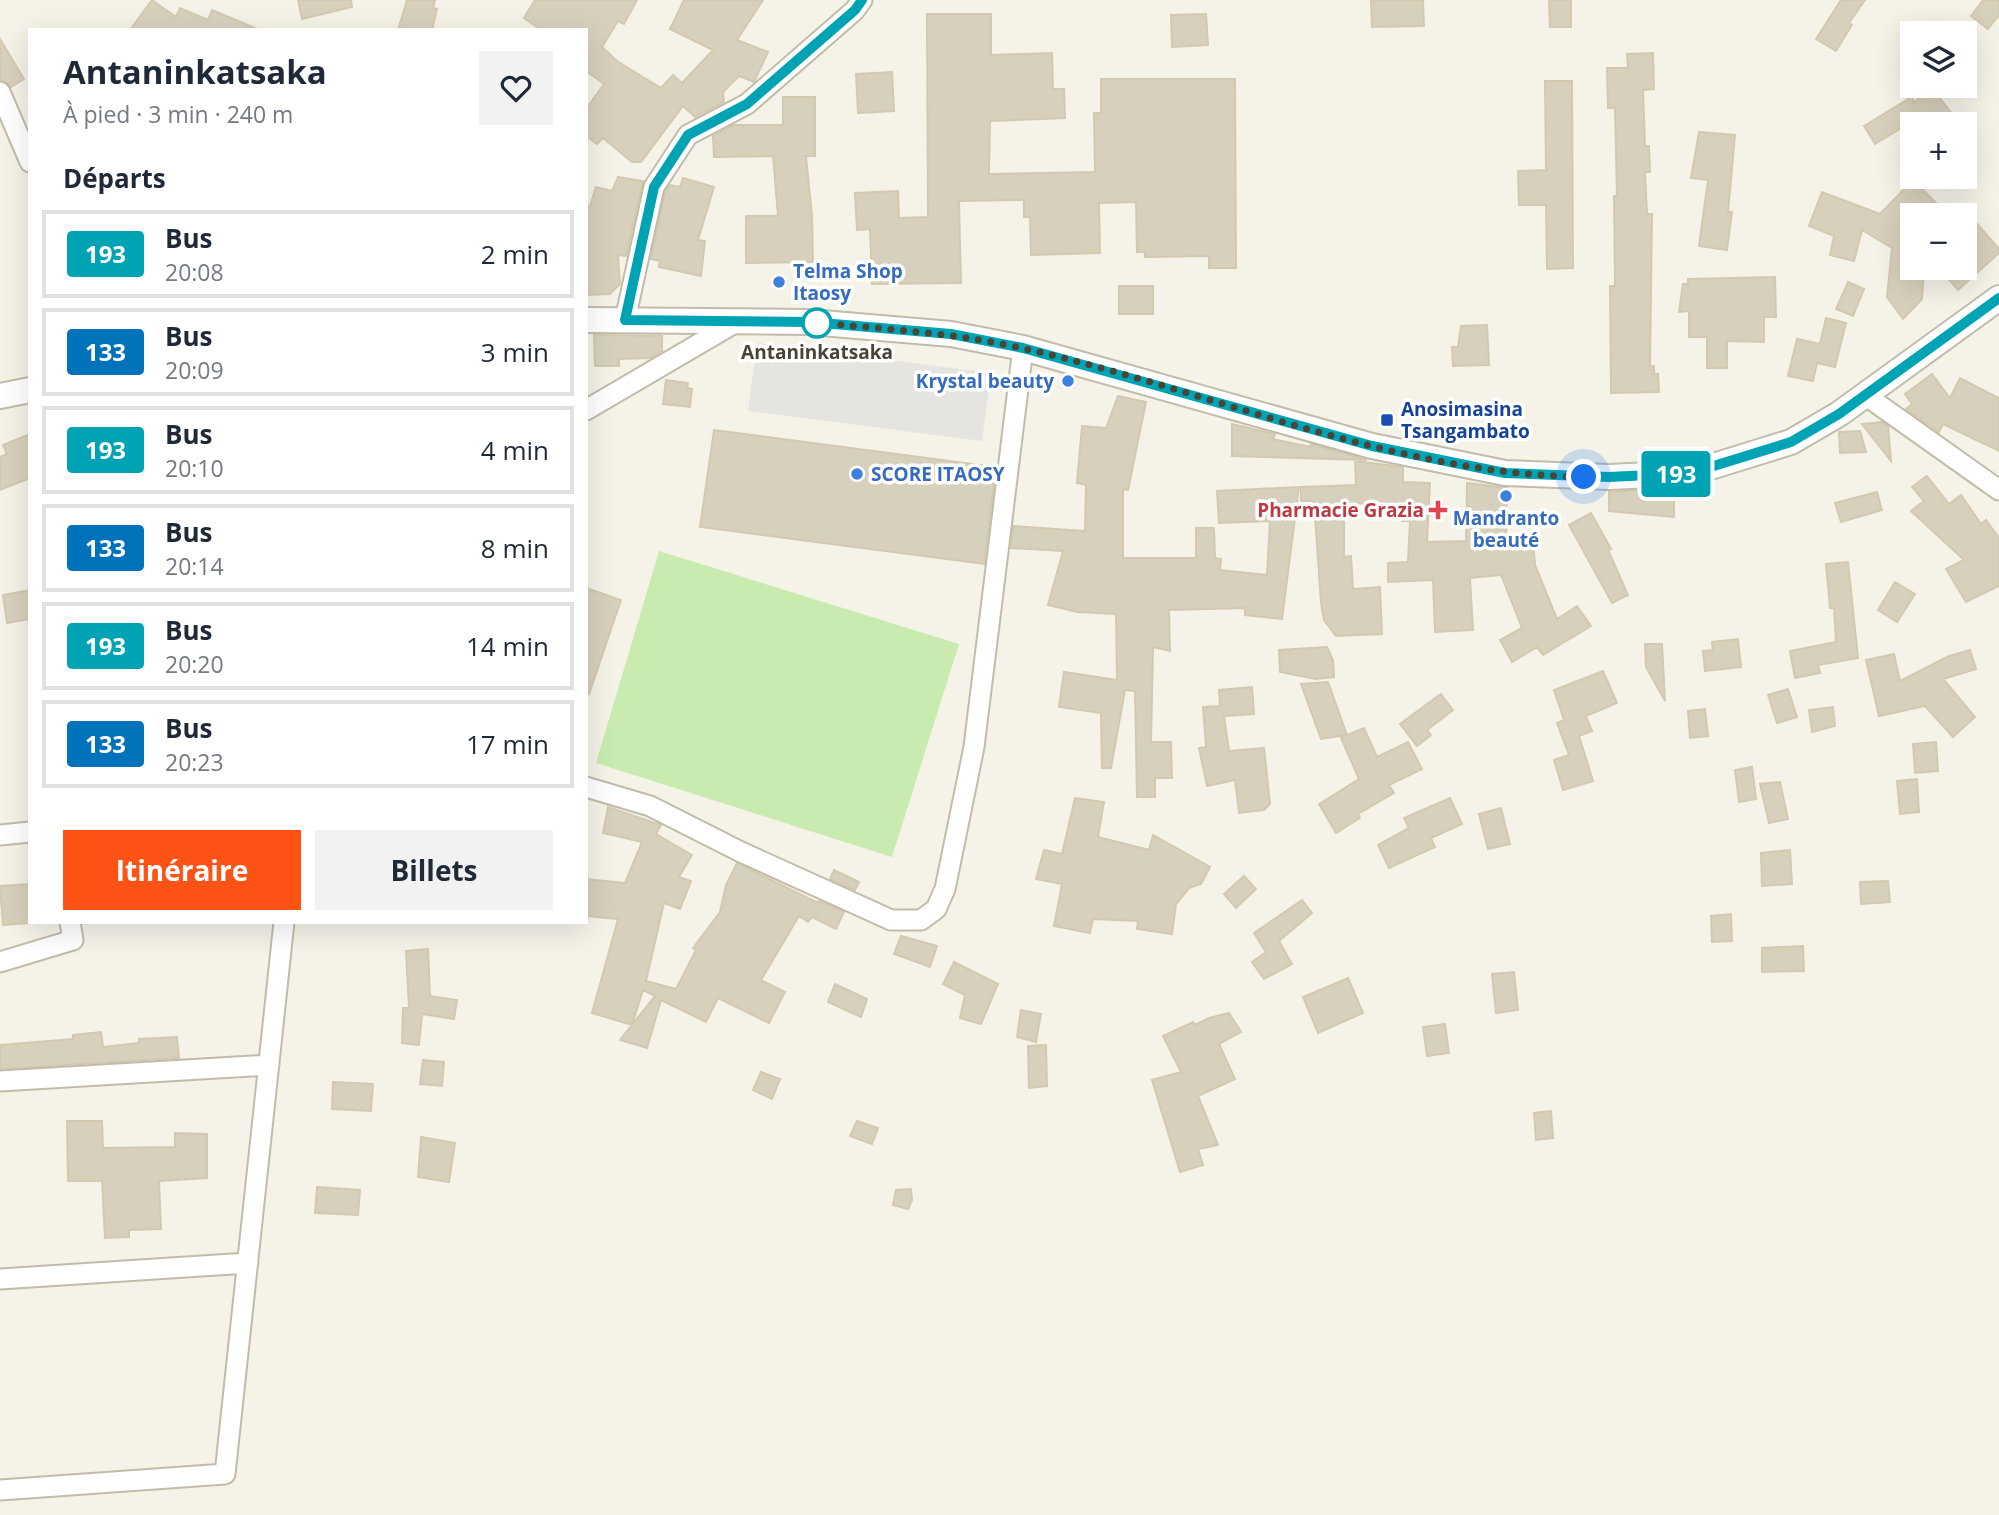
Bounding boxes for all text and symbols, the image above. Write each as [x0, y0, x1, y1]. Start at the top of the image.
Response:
map controls [1900, 21, 1977, 280]
button: layers [1900, 21, 1977, 98]
text: Antaninkatsaka [63, 49, 327, 94]
button: heart [479, 51, 553, 125]
text: À pied · 3 min · 240 m [63, 98, 293, 130]
button: + [1900, 112, 1977, 189]
text: Départs [63, 160, 166, 196]
button: − [1900, 203, 1977, 280]
text: Bus [165, 220, 212, 256]
text: 2 min [481, 236, 549, 272]
text: 193 [85, 237, 126, 270]
text: 20:08 [165, 256, 224, 288]
place label: Telma Shop Itaosy [793, 258, 903, 306]
marker: Telma Shop Itaosy [771, 274, 787, 290]
marker: Antaninkatsaka [802, 308, 832, 338]
text: Bus [165, 318, 212, 354]
text: 3 min [481, 334, 549, 370]
text: 133 [85, 335, 126, 368]
place label: Antaninkatsaka [741, 339, 893, 365]
text: 20:09 [165, 354, 224, 386]
place label: Krystal beauty [916, 368, 1054, 394]
marker: Krystal beauty [1060, 373, 1076, 389]
place label: Anosimasina Tsangambato [1401, 396, 1530, 444]
marker: Anosimasina Tsangambato [1379, 412, 1395, 428]
text: Bus [165, 416, 212, 452]
text: 4 min [481, 432, 549, 468]
text: 193 [85, 433, 126, 466]
line badge: 193 [1636, 451, 1716, 497]
text: 20:10 [165, 452, 224, 484]
text: 193 [1655, 457, 1697, 490]
your location [1566, 459, 1601, 494]
place label: SCORE ITAOSY [871, 461, 1005, 487]
marker: SCORE ITAOSY [849, 466, 865, 482]
marker: Mandranto beauté [1498, 488, 1514, 504]
place label: Pharmacie Grazia [1257, 497, 1424, 523]
marker: Pharmacie Grazia [1430, 502, 1446, 518]
place label: Mandranto beauté [1453, 505, 1559, 553]
text: Bus [165, 514, 212, 550]
text: 8 min [481, 530, 549, 566]
text: 133 [85, 531, 126, 564]
text: 20:14 [165, 550, 224, 582]
text: Bus [165, 612, 212, 648]
text: 14 min [466, 628, 549, 664]
text: 193 [85, 629, 126, 662]
text: 20:20 [165, 648, 224, 680]
text: Bus [165, 710, 212, 746]
text: 17 min [466, 726, 549, 762]
text: 133 [85, 727, 126, 760]
text: 20:23 [165, 746, 224, 778]
button: Itinéraire [63, 830, 301, 910]
button: Billets [315, 830, 553, 910]

